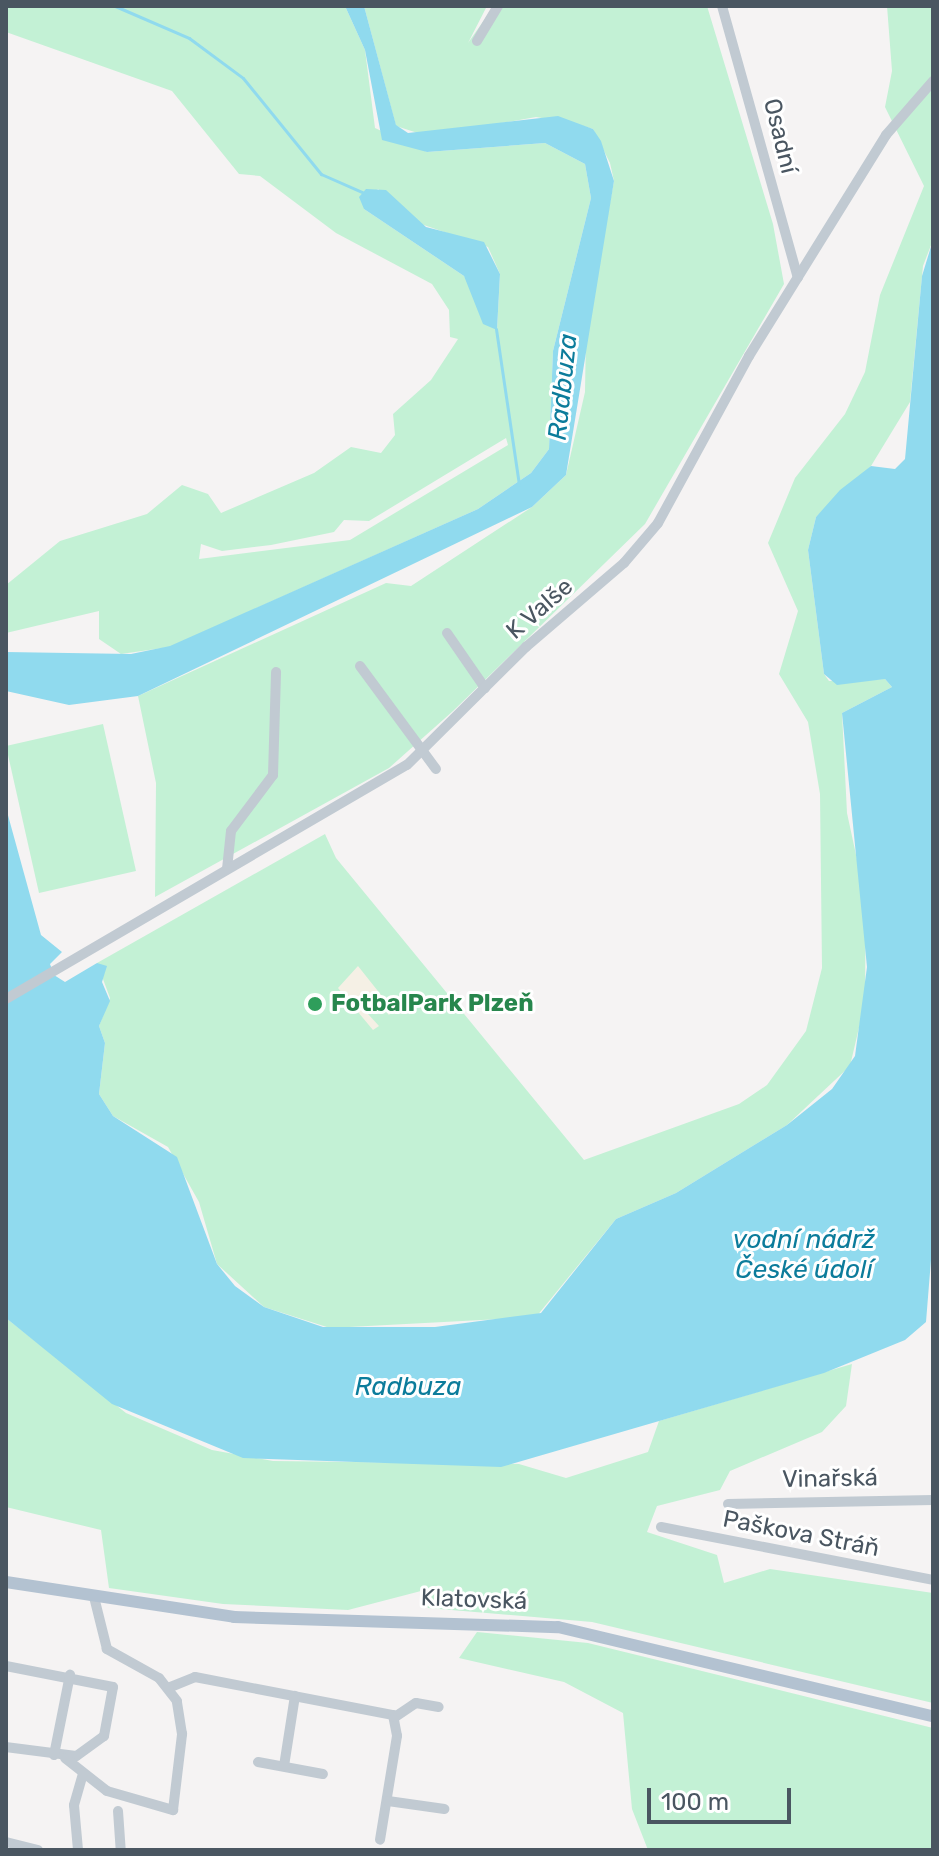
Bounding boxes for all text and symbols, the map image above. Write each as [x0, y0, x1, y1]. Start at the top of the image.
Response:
street label: Osadní [757, 95, 803, 177]
water label: Radbuza [542, 332, 584, 442]
street label: K Valše [501, 572, 579, 646]
place label: FotbalPark Plzeň [331, 990, 534, 1018]
marker: FotbalPark Plzeň [306, 995, 324, 1013]
water label: vodní nádrž České údolí [733, 1224, 875, 1286]
water label: Radbuza [354, 1371, 462, 1403]
street label: Vinařská [782, 1464, 878, 1494]
street label: Paškova Stráň [720, 1505, 882, 1563]
street label: Klatovská [420, 1584, 528, 1616]
scale bar [651, 1772, 795, 1822]
text: 100 m [661, 1788, 729, 1816]

